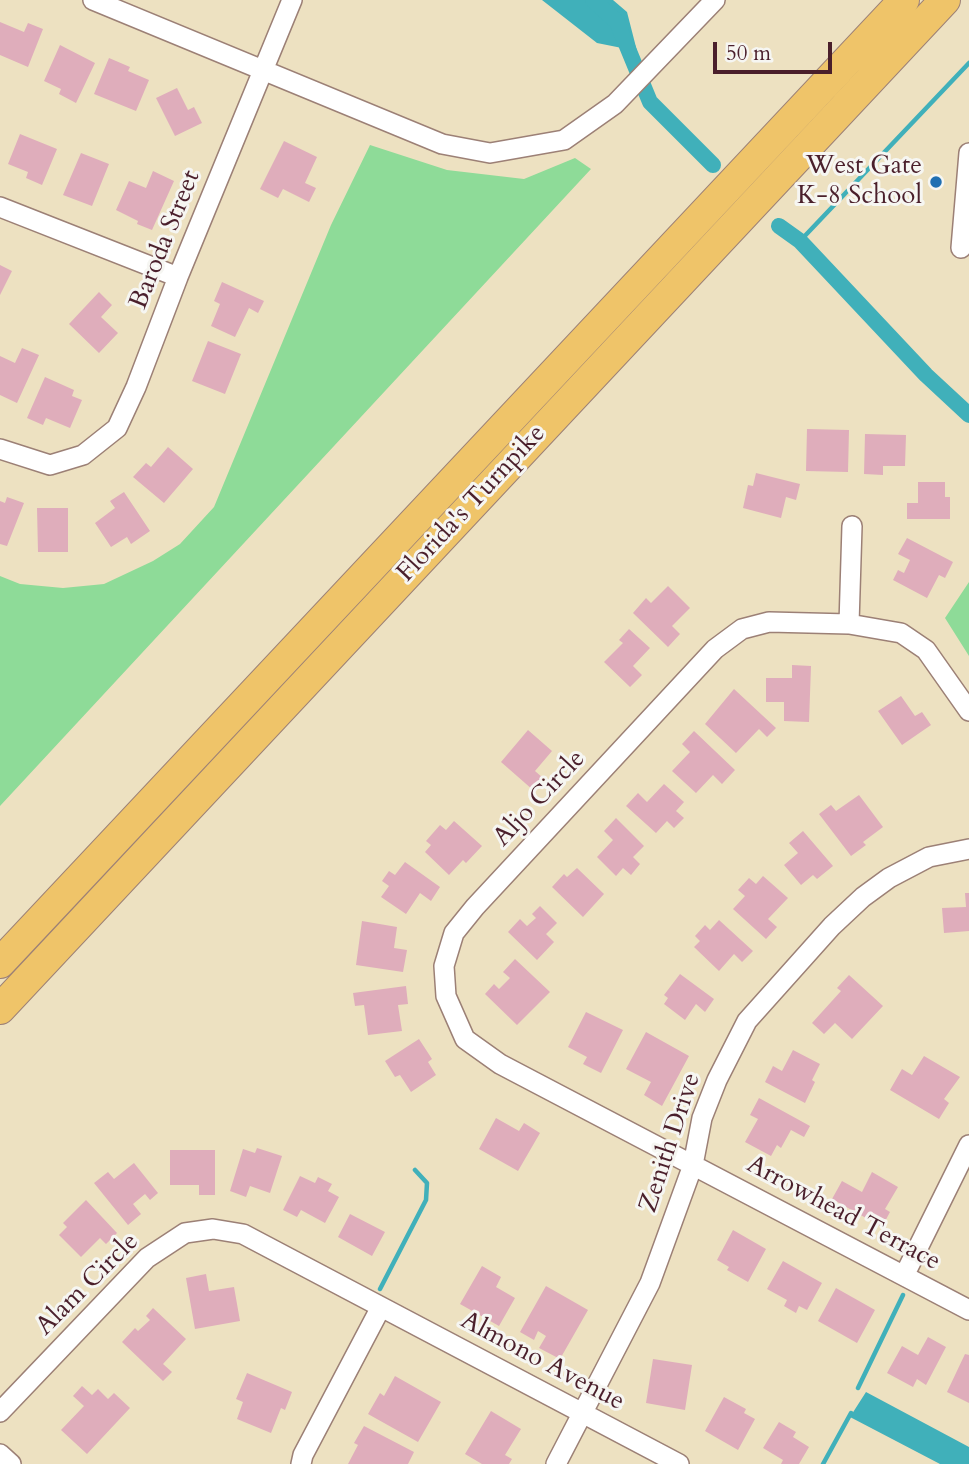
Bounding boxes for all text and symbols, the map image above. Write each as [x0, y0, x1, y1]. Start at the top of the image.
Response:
scale bar [717, 28, 836, 72]
text: 50 m [726, 39, 771, 68]
place label: West Gate K-8 School [797, 151, 922, 212]
street label: Baroda Street [124, 166, 208, 314]
marker: West Gate K-8 School [928, 174, 944, 190]
street label: Florida's Turnpike [391, 419, 553, 589]
street label: Aljo Circle [488, 744, 592, 854]
street label: Zenith Drive [634, 1069, 708, 1217]
street label: Arrowhead Terrace [741, 1150, 945, 1278]
street label: Alam Circle [30, 1227, 146, 1343]
street label: Almono Avenue [455, 1306, 629, 1418]

